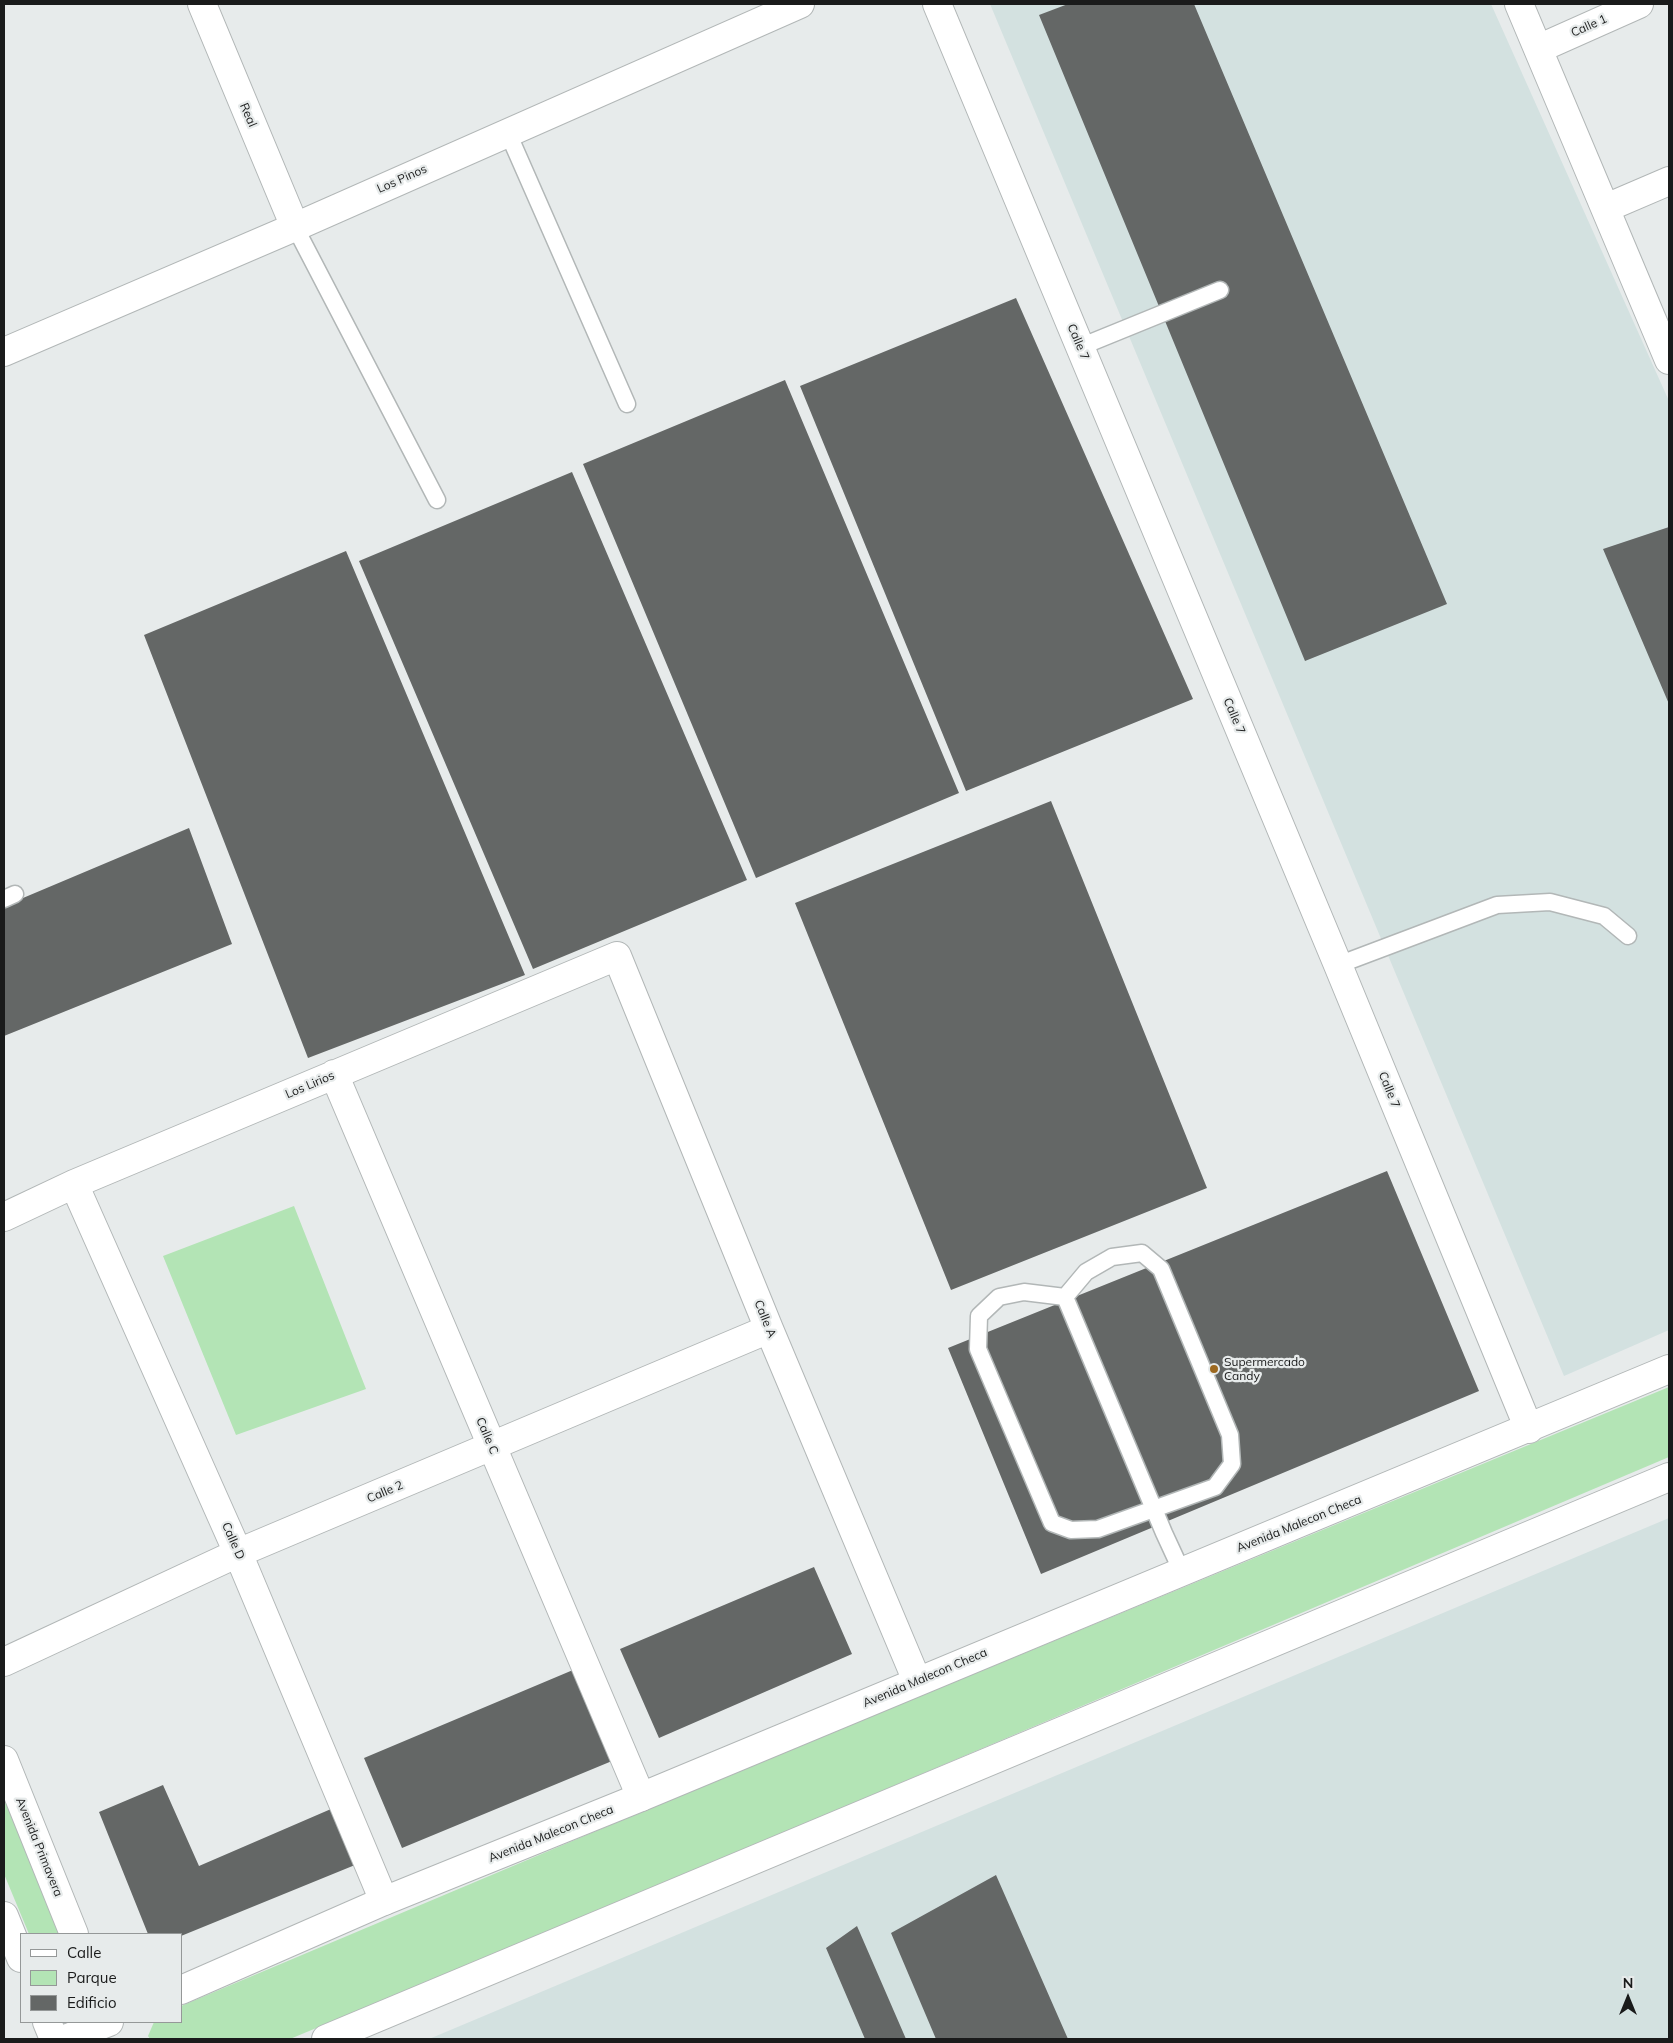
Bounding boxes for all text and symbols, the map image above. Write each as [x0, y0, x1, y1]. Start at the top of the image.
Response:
street label: Calle 1 [1569, 12, 1609, 40]
street label: Real [237, 101, 259, 129]
street label: Los Pinos [375, 162, 429, 196]
street label: Calle 7 [1064, 322, 1092, 362]
street label: Calle 7 [1220, 696, 1248, 736]
street label: Los Lirios [283, 1068, 337, 1102]
street label: Calle 7 [1375, 1070, 1403, 1110]
street label: Calle A [751, 1298, 779, 1340]
place label: Supermercado Candy [1224, 1355, 1305, 1383]
marker: Supermercado Candy [1208, 1363, 1220, 1375]
street label: Calle C [473, 1415, 501, 1457]
street label: Calle 2 [365, 1478, 405, 1506]
street label: Avenida Malecon Checa [1235, 1492, 1363, 1556]
street label: Calle D [218, 1520, 248, 1562]
street label: Avenida Malecon Checa [861, 1645, 989, 1711]
street label: Avenida Primavera [13, 1795, 65, 1899]
street label: Avenida Malecon Checa [487, 1802, 615, 1866]
legend [20, 1933, 182, 2023]
text: Calle [67, 1943, 101, 1962]
text: Parque [67, 1968, 117, 1987]
north arrow [1603, 1973, 1653, 2023]
text: N [1623, 1974, 1633, 1992]
text: Edificio [67, 1993, 117, 2012]

